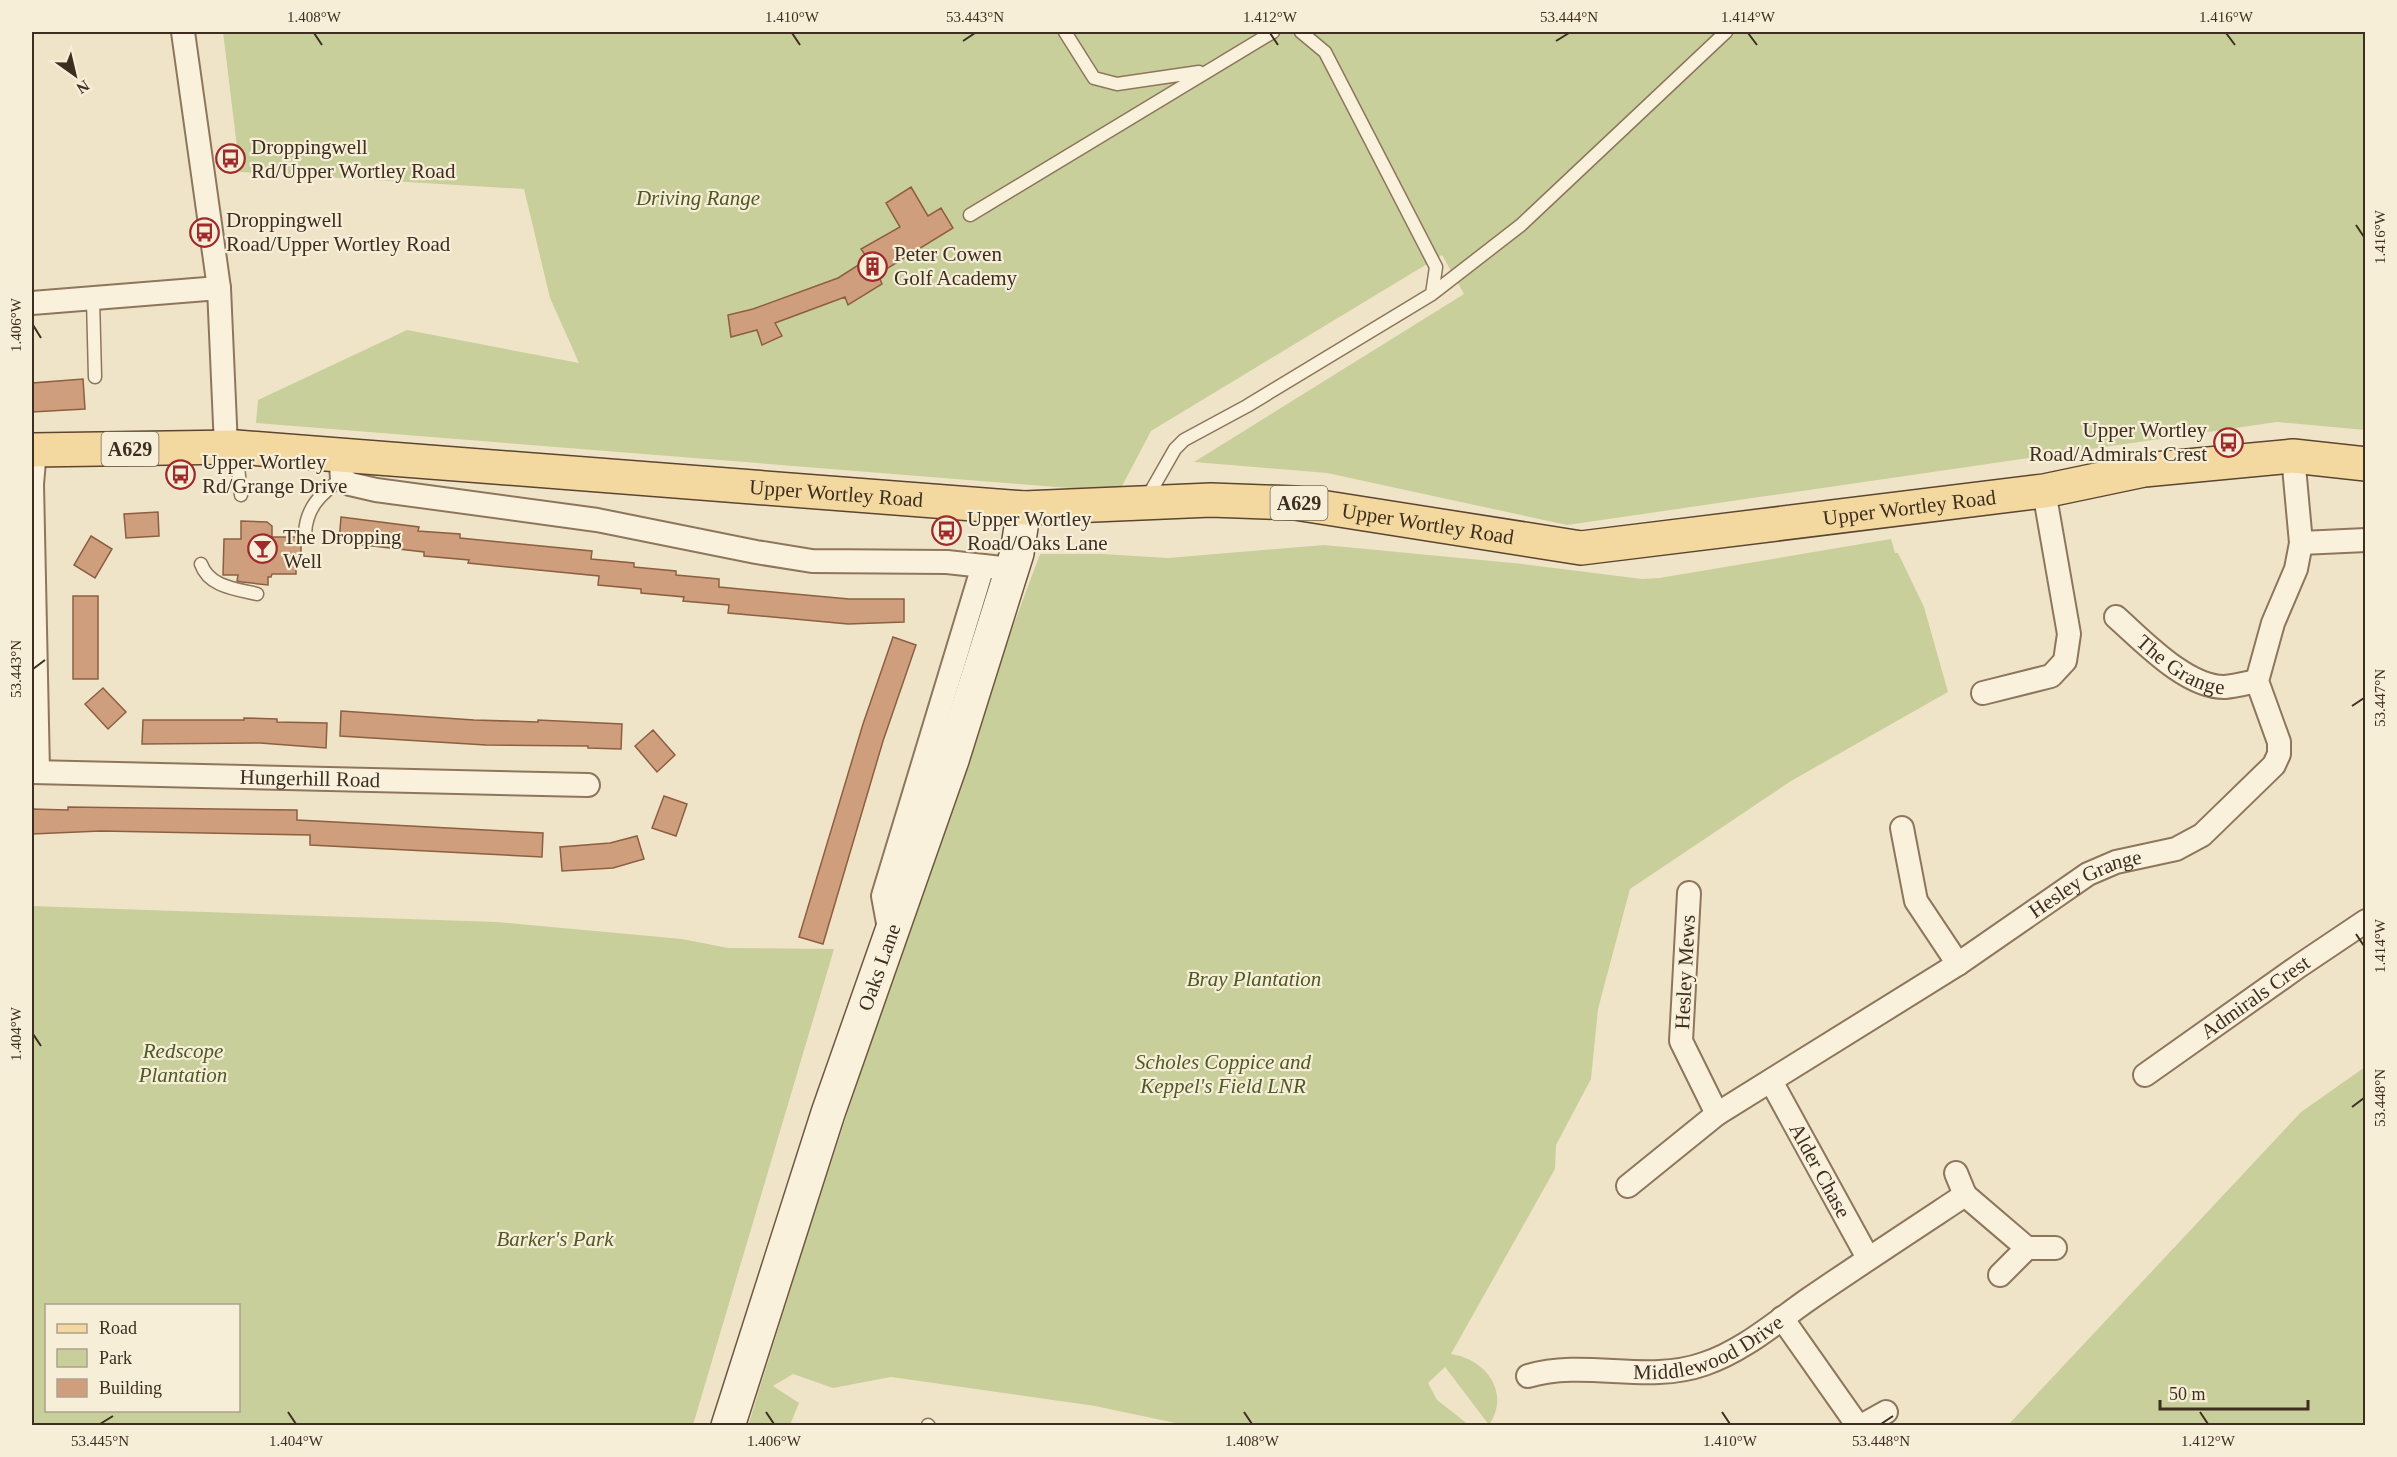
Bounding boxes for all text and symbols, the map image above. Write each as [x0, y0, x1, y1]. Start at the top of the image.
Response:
text: 1.408°W [287, 9, 342, 25]
text: 1.410°W [765, 9, 820, 25]
text: 53.443°N [946, 9, 1004, 25]
text: 1.412°W [1243, 9, 1298, 25]
text: 53.444°N [1540, 9, 1598, 25]
text: 1.414°W [1721, 9, 1776, 25]
text: 1.416°W [2199, 9, 2254, 25]
north arrow [45, 45, 105, 105]
text: N [73, 77, 93, 98]
place label: Droppingwell Rd/Upper Wortley Road [251, 135, 456, 183]
bus stop icon: Droppingwell Rd/Upper Wortley Road [214, 143, 246, 175]
park label: Driving Range [635, 186, 760, 210]
place label: Droppingwell Road/Upper Wortley Road [226, 208, 451, 256]
text: 1.416°W [2372, 209, 2388, 264]
bus stop icon: Droppingwell Road/Upper Wortley Road [189, 216, 221, 248]
place label: Peter Cowen Golf Academy [894, 242, 1018, 290]
building icon: Peter Cowen Golf Academy [857, 250, 889, 282]
text: 1.406°W [8, 297, 24, 352]
place label: Upper Wortley Road/Admirals Crest [2029, 418, 2207, 466]
bus stop icon: Upper Wortley Road/Admirals Crest [2212, 426, 2244, 458]
road number: A629 [102, 432, 158, 466]
place label: Upper Wortley Rd/Grange Drive [202, 450, 347, 498]
bus stop icon: Upper Wortley Rd/Grange Drive [165, 458, 197, 490]
street label: Upper Wortley Road [748, 475, 924, 512]
street label: Upper Wortley Road [1822, 485, 1998, 530]
road number: A629 [1270, 486, 1328, 520]
street label: Upper Wortley Road [1340, 499, 1516, 549]
place label: Upper Wortley Road/Oaks Lane [967, 507, 1108, 555]
bus stop icon: Upper Wortley Road/Oaks Lane [930, 515, 962, 547]
place label: The Dropping Well [283, 525, 402, 573]
bar icon: The Dropping Well [246, 533, 278, 565]
street label: The Grange [2132, 630, 2226, 699]
text: 53.443°N [8, 640, 24, 698]
text: 53.447°N [2372, 669, 2388, 727]
street label: Hungerhill Road [239, 765, 381, 792]
street label: Hesley Grange [2024, 845, 2144, 923]
street label: Hesley Mews [1670, 914, 1700, 1030]
text: 1.414°W [2372, 918, 2388, 973]
street label: Oaks Lane [853, 921, 905, 1014]
street label: Admirals Crest [2196, 950, 2314, 1044]
park label: Bray Plantation [1187, 967, 1321, 991]
text: 1.404°W [8, 1006, 24, 1061]
park label: Redscope Plantation [138, 1039, 227, 1087]
park label: Scholes Coppice and Keppel's Field LNR [1135, 1050, 1312, 1098]
text: 53.448°N [2372, 1069, 2388, 1127]
street label: Alder Chase [1784, 1119, 1856, 1222]
park label: Barker's Park [496, 1227, 614, 1251]
legend [45, 1304, 240, 1412]
street label: Middlewood Drive [1633, 1310, 1788, 1384]
text: Road [99, 1318, 137, 1338]
text: Park [99, 1348, 132, 1368]
scale bar [2160, 1373, 2308, 1411]
text: Building [99, 1378, 162, 1398]
text: 50 m [2169, 1384, 2206, 1404]
text: 53.445°N [71, 1433, 129, 1449]
text: 1.404°W [269, 1433, 324, 1449]
text: 1.406°W [747, 1433, 802, 1449]
text: 1.408°W [1225, 1433, 1280, 1449]
text: 1.410°W [1703, 1433, 1758, 1449]
text: 53.448°N [1852, 1433, 1910, 1449]
text: 1.412°W [2181, 1433, 2236, 1449]

